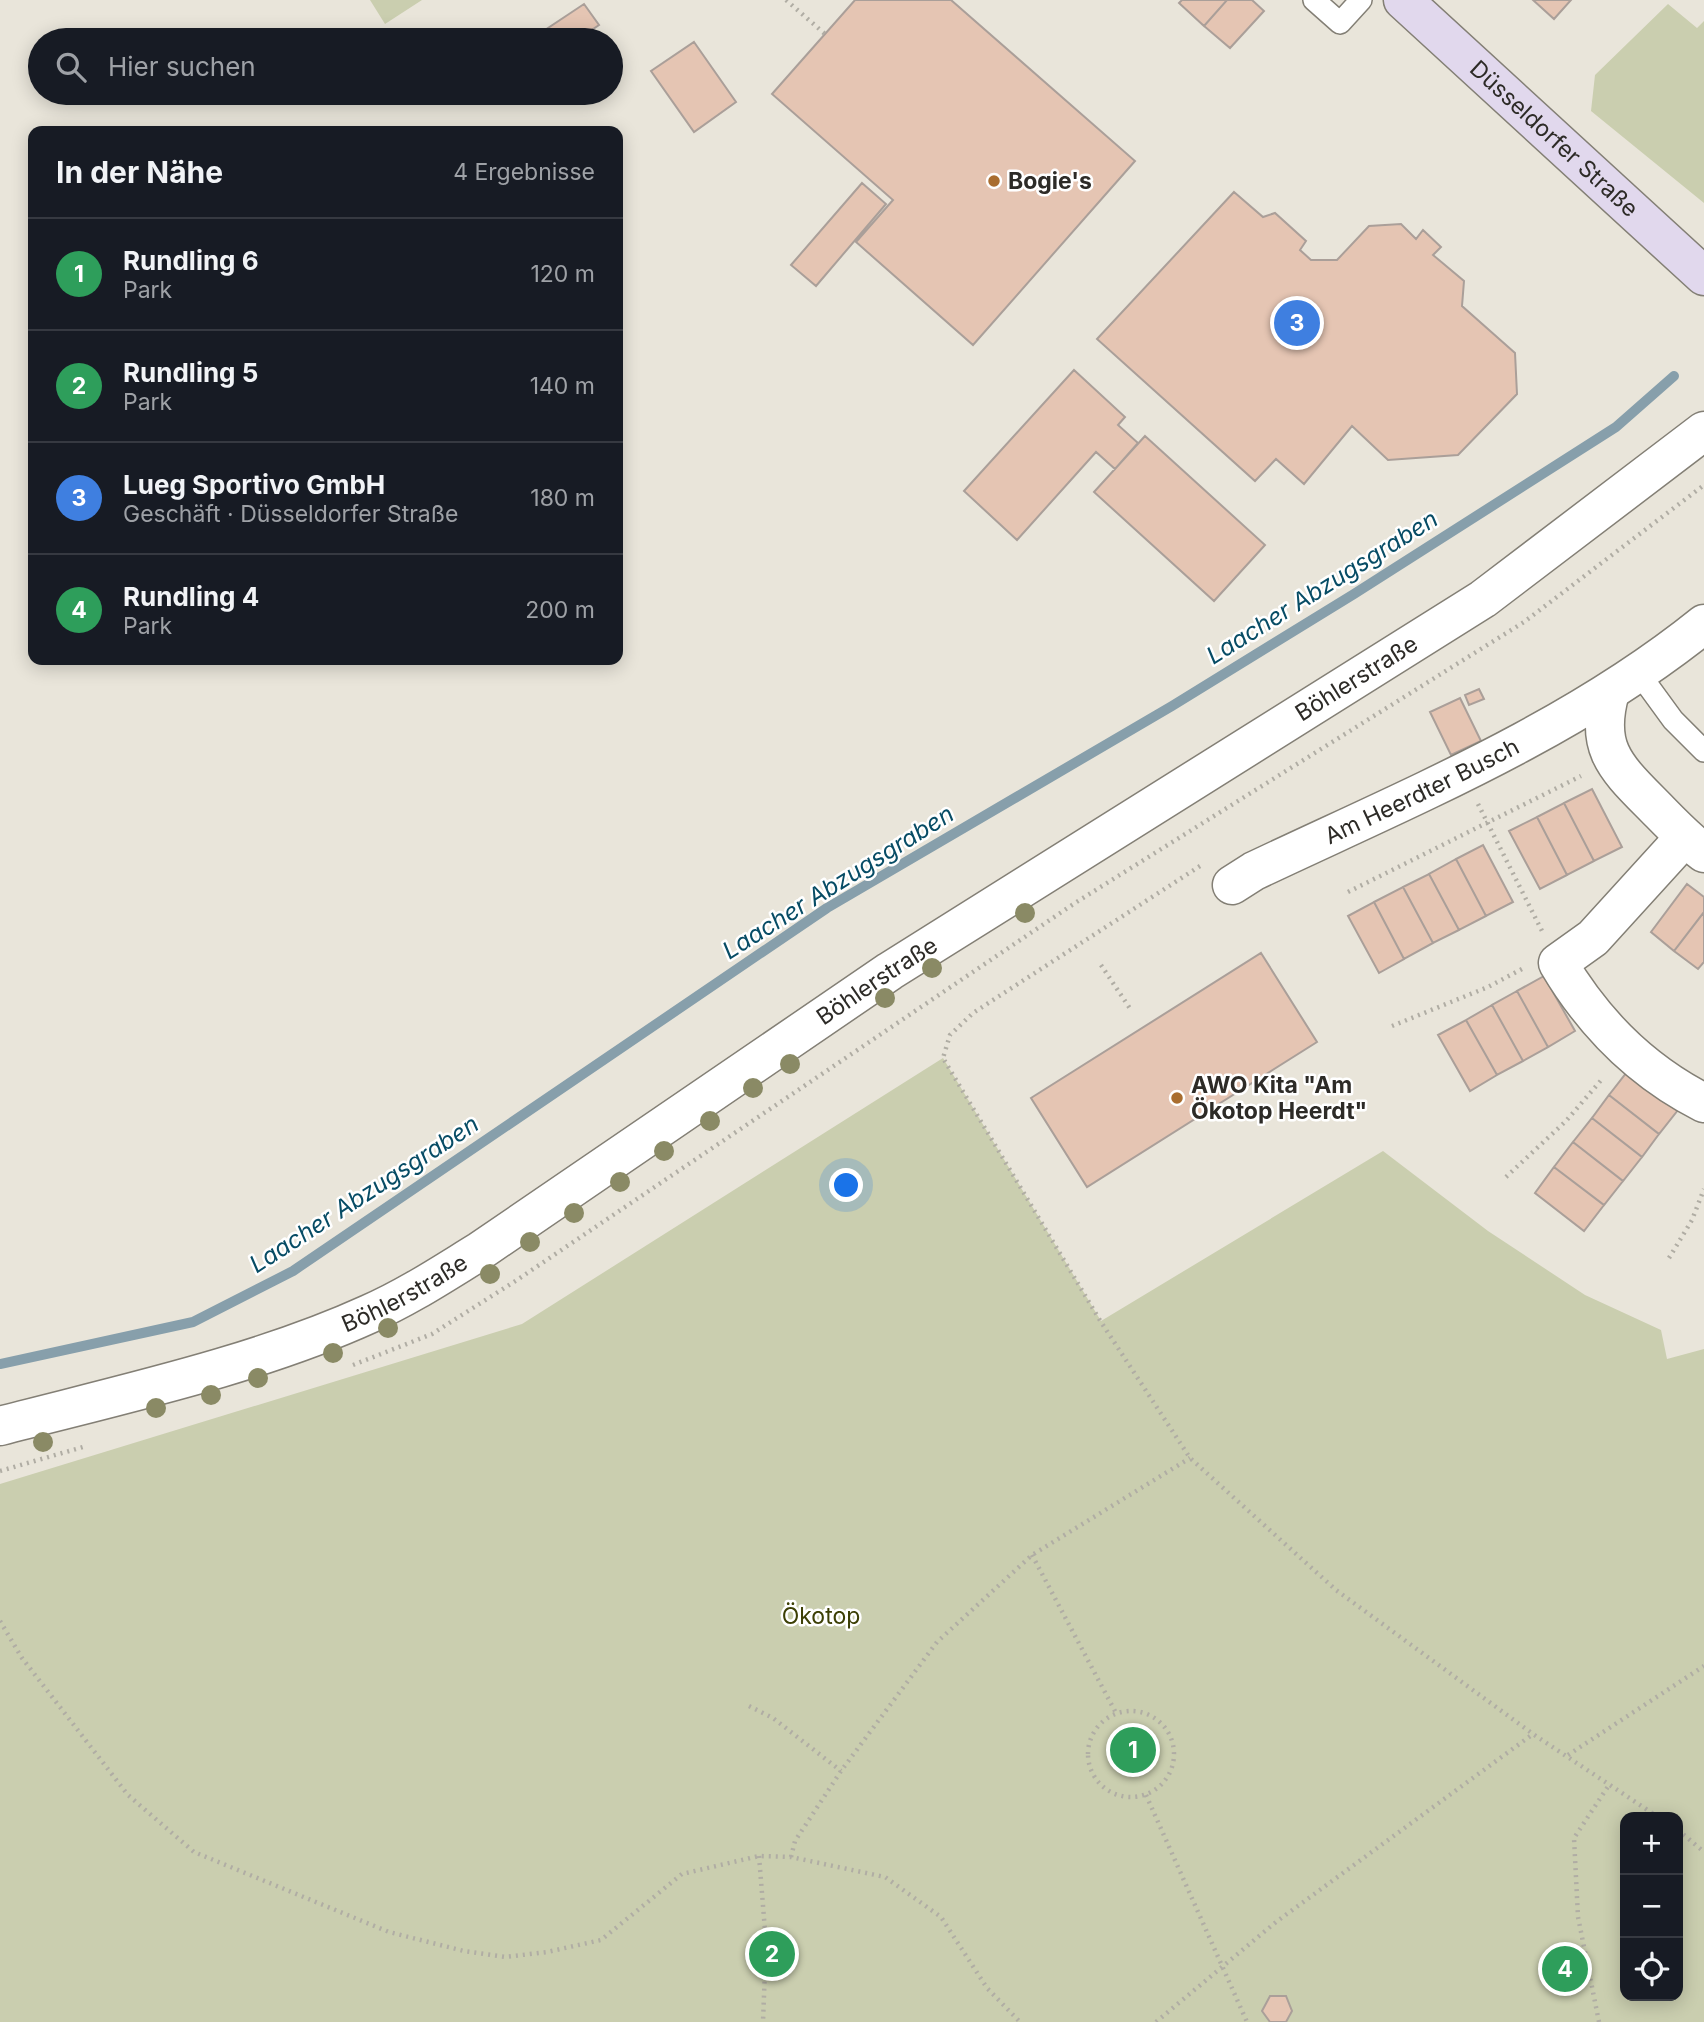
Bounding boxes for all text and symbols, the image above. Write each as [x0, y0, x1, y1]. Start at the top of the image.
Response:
search box [28, 28, 623, 105]
icon: search [52, 48, 90, 86]
text: Hier suchen [108, 51, 256, 82]
street label: Düsseldorfer Straße [1464, 54, 1644, 223]
text: In der Nähe [56, 154, 223, 190]
text: 4 Ergebnisse [453, 158, 595, 186]
place label: Bogie's [1008, 167, 1092, 195]
marker: Bogie's [986, 173, 1002, 189]
text: Rundling 6 [123, 245, 259, 276]
text: 1 [74, 260, 84, 288]
text: 120 m [530, 260, 595, 288]
text: Park [123, 276, 172, 304]
pin: 3 [1274, 297, 1320, 349]
text: Rundling 5 [123, 357, 258, 388]
text: 2 [72, 372, 86, 400]
text: 140 m [530, 372, 595, 400]
text: Park [123, 388, 172, 416]
text: Lueg Sportivo GmbH [123, 469, 385, 500]
text: 3 [72, 484, 86, 512]
text: 180 m [530, 484, 595, 512]
text: Geschäft · Düsseldorfer Straße [123, 500, 458, 528]
water label: Laacher Abzugsgraben [1201, 504, 1443, 670]
text: Rundling 4 [123, 581, 259, 612]
text: 4 [71, 596, 87, 624]
text: 200 m [525, 596, 595, 624]
text: Park [123, 612, 172, 640]
street label: Böhlerstraße [1290, 630, 1423, 727]
street label: Am Heerdter Busch [1320, 732, 1524, 850]
water label: Laacher Abzugsgraben [717, 799, 959, 965]
street label: Böhlerstraße [811, 931, 942, 1031]
place label: AWO Kita "Am Ökotop Heerdt" [1191, 1071, 1367, 1125]
marker: AWO Kita "Am Ökotop Heerdt" [1169, 1090, 1185, 1106]
water label: Laacher Abzugsgraben [244, 1109, 484, 1279]
your location [829, 1168, 863, 1202]
street label: Böhlerstraße [337, 1248, 473, 1338]
park label: Ökotop [782, 1602, 860, 1630]
pin: 1 [1110, 1724, 1156, 1776]
map controls [1620, 1812, 1683, 2001]
button: + [1620, 1812, 1683, 1875]
button: − [1620, 1875, 1683, 1938]
pin: 2 [749, 1928, 795, 1980]
button: locate [1620, 1938, 1683, 2001]
pin: 4 [1542, 1943, 1588, 1995]

